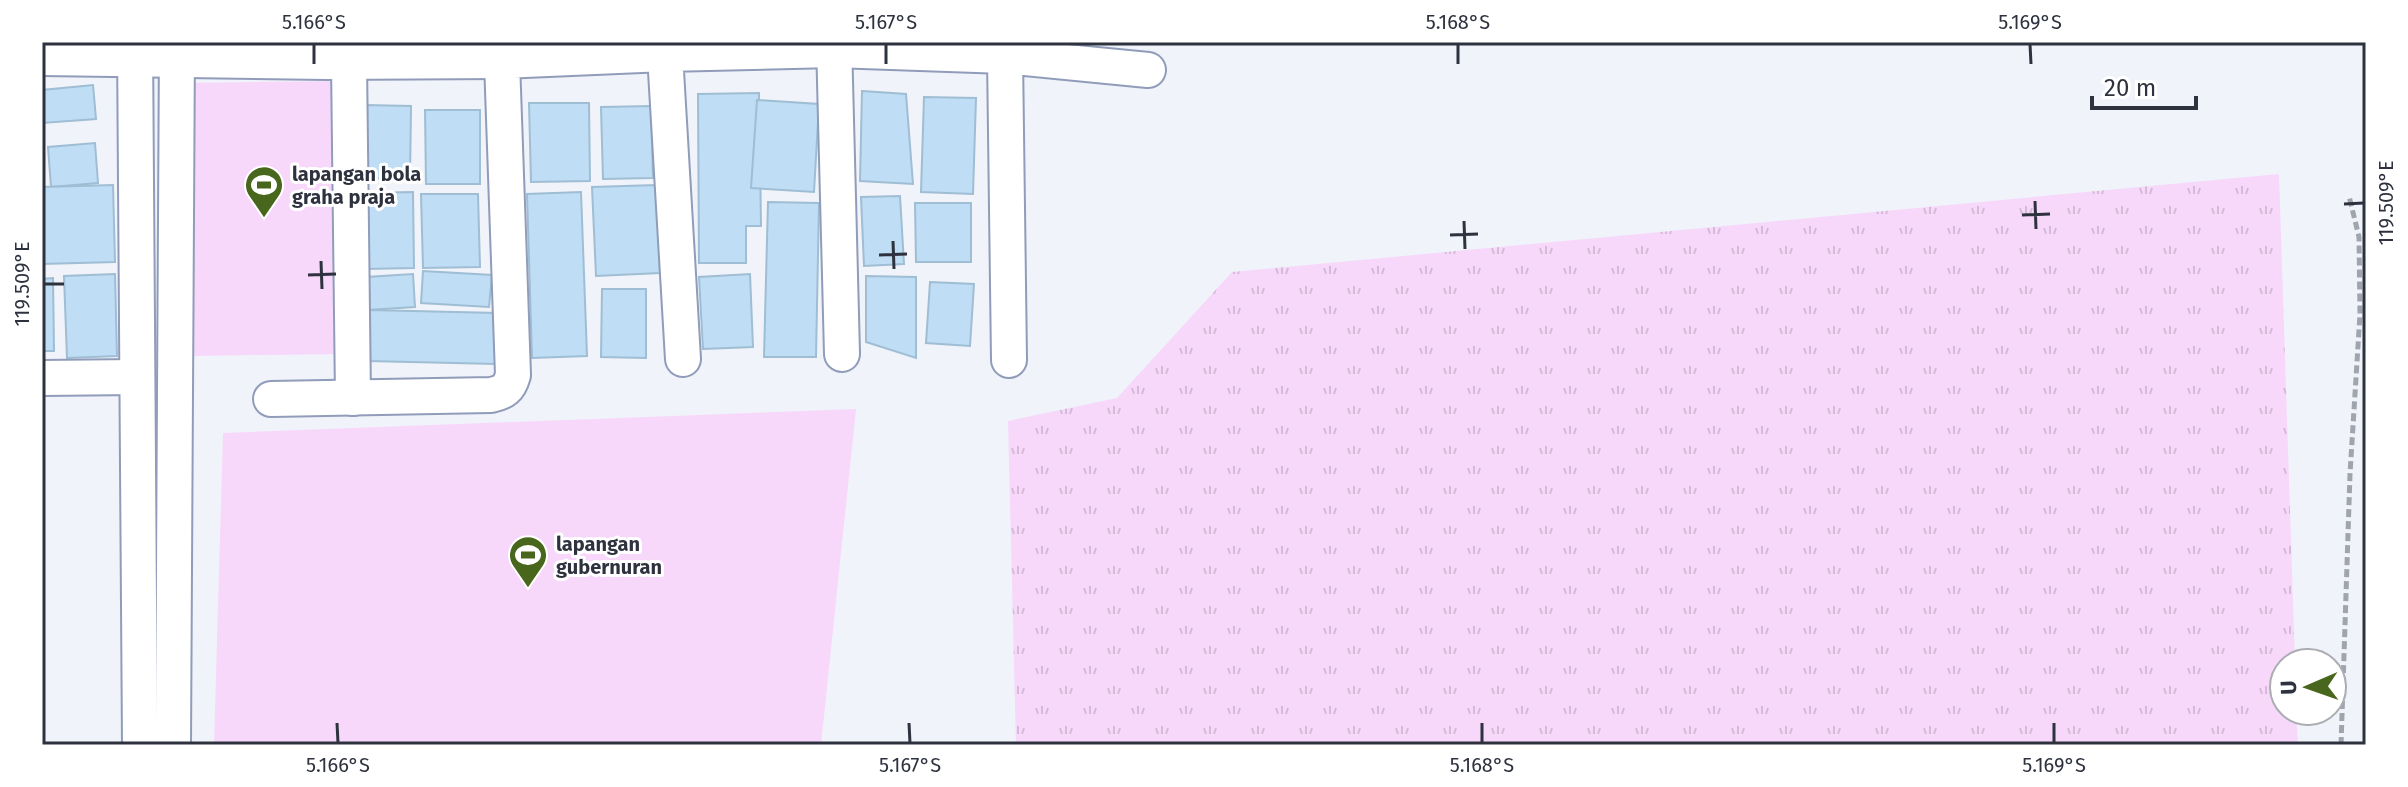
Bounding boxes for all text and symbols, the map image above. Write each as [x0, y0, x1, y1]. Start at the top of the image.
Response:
text: 5.166°S [282, 10, 346, 34]
text: 5.167°S [855, 10, 917, 34]
text: 5.168°S [1426, 10, 1490, 34]
text: 5.169°S [1998, 10, 2062, 34]
scale bar [2092, 60, 2196, 110]
text: 20 m [2104, 74, 2156, 102]
text: 119.509°E [2374, 160, 2398, 246]
place label: lapangan bola graha praja [292, 162, 421, 209]
sports icon: lapangan bola graha praja [243, 164, 285, 219]
text: 119.509°E [10, 241, 34, 327]
place label: lapangan gubernuran [556, 532, 662, 579]
sports icon: lapangan gubernuran [507, 534, 549, 589]
north arrow [2268, 647, 2348, 727]
text: U [2275, 680, 2302, 695]
text: 5.166°S [306, 753, 370, 777]
text: 5.167°S [879, 753, 941, 777]
text: 5.168°S [1450, 753, 1514, 777]
text: 5.169°S [2022, 753, 2086, 777]

